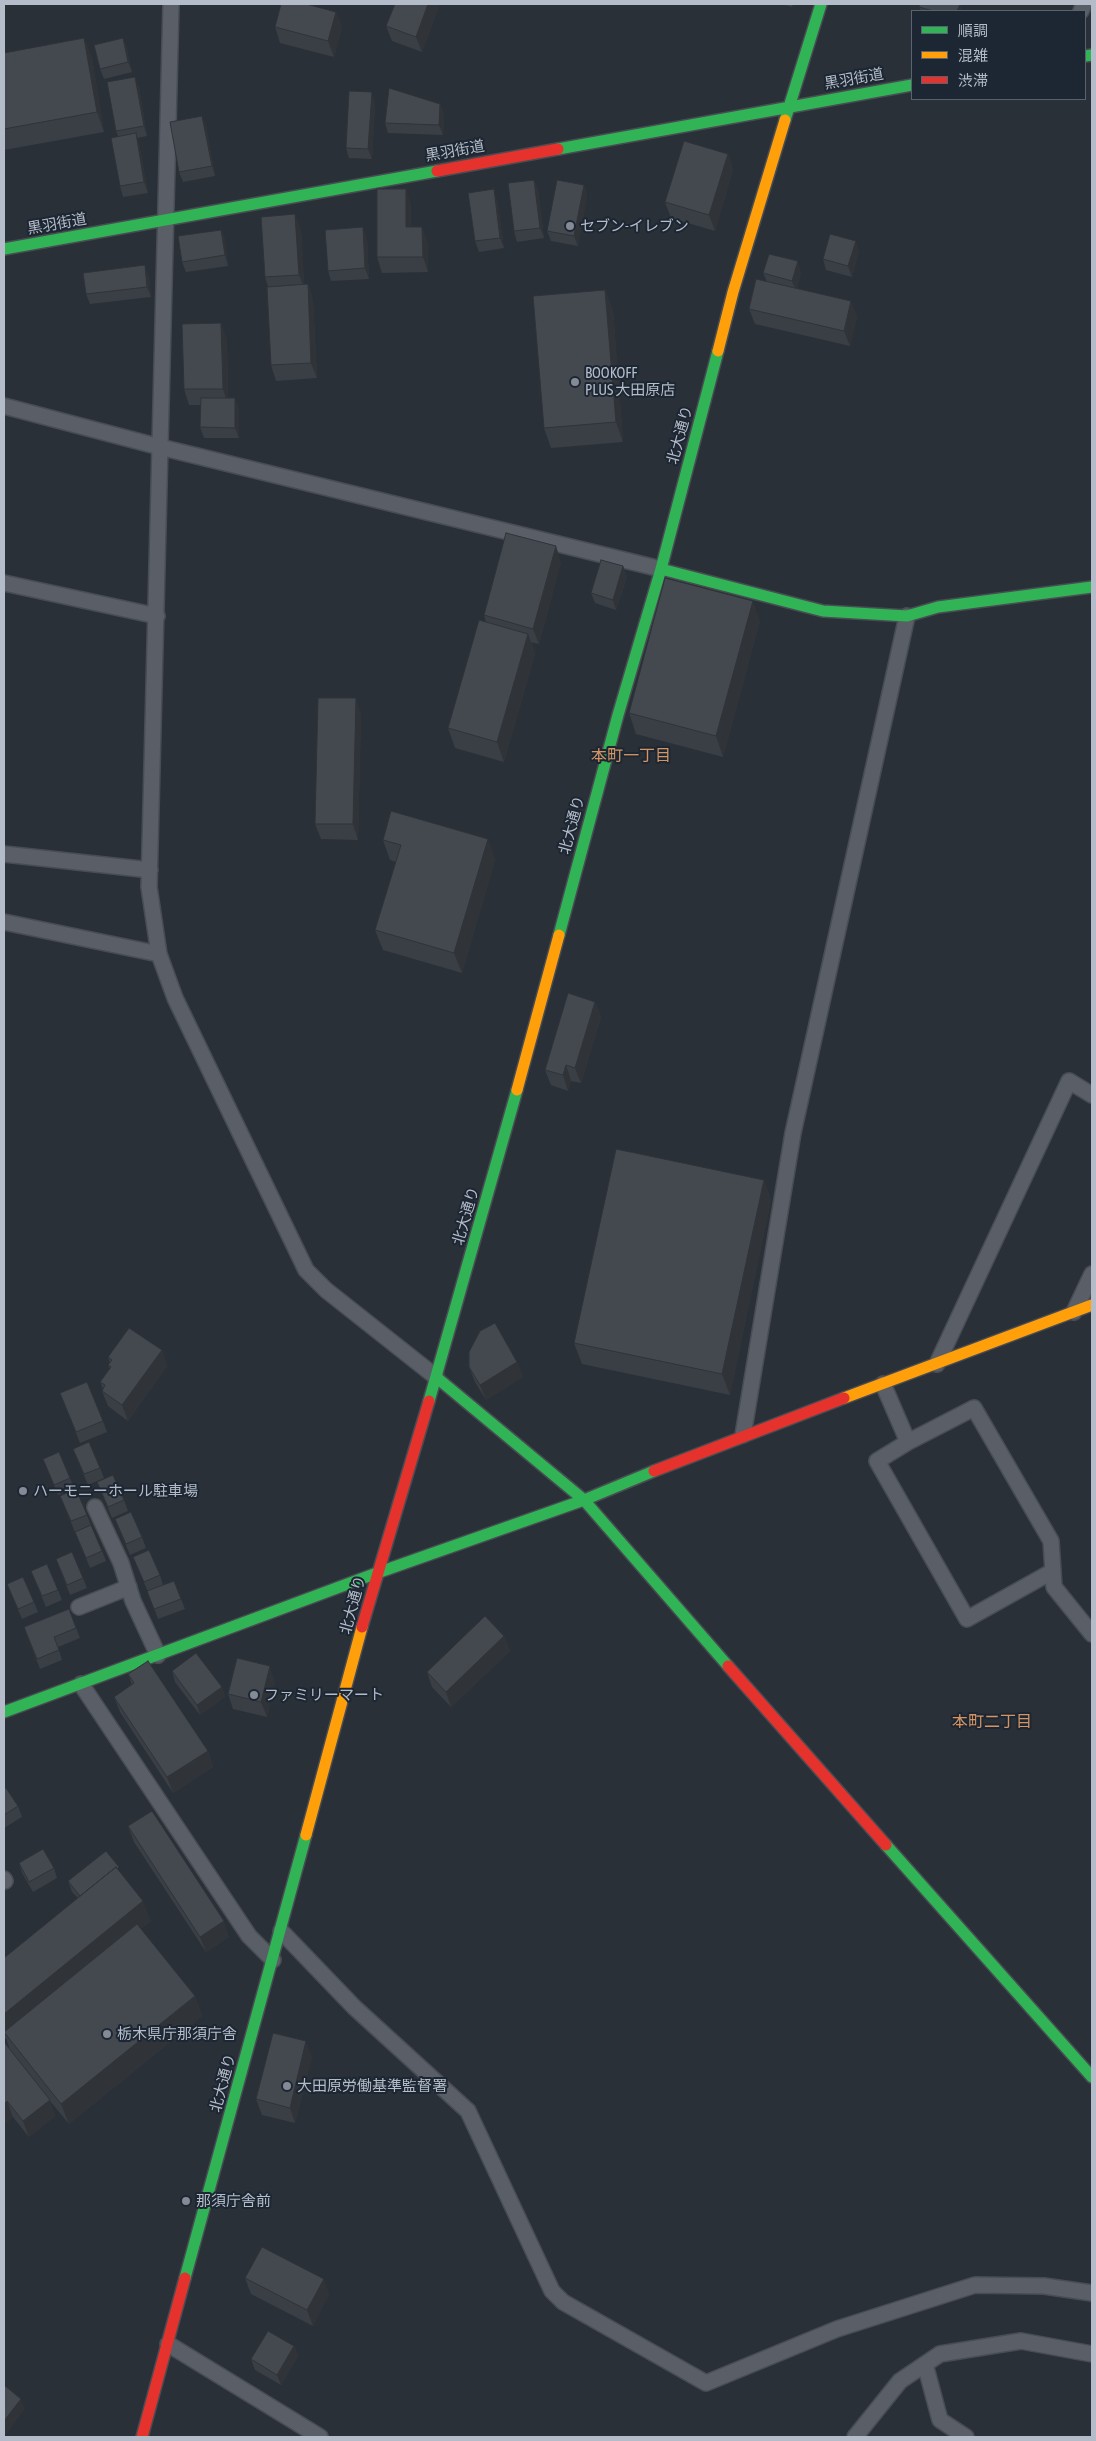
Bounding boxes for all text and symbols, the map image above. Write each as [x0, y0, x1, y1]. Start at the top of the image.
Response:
legend [911, 10, 1086, 100]
text: 順調 [958, 22, 988, 39]
text: 混雑 [958, 47, 988, 64]
street label: 黒羽街道 [823, 65, 885, 93]
text: 渋滞 [958, 72, 988, 89]
street label: 黒羽街道 [424, 137, 486, 165]
street label: 黒羽街道 [26, 210, 88, 238]
place label: セブン-イレブン [580, 217, 689, 235]
marker: セブン-イレブン [564, 220, 576, 232]
place label: BOOKOFF PLUS 大田原店 [585, 364, 675, 399]
marker: BOOKOFF PLUS 大田原店 [569, 376, 581, 388]
street label: 北大通り [664, 404, 696, 466]
district label: 本町一丁目 [591, 746, 671, 766]
street label: 北大通り [556, 794, 588, 856]
street label: 北大通り [449, 1185, 483, 1247]
place label: ハーモニーホール駐車場 [33, 1482, 198, 1500]
marker: ハーモニーホール駐車場 [17, 1485, 29, 1497]
street label: 北大通り [337, 1574, 369, 1636]
place label: ファミリーマート [264, 1686, 384, 1704]
marker: ファミリーマート [248, 1689, 260, 1701]
district label: 本町二丁目 [952, 1712, 1032, 1732]
place label: 栃木県庁那須庁舎 [117, 2025, 237, 2043]
marker: 栃木県庁那須庁舎 [101, 2028, 113, 2040]
street label: 北大通り [207, 2052, 239, 2114]
place label: 大田原労働基準監督署 [297, 2077, 447, 2095]
marker: 大田原労働基準監督署 [281, 2080, 293, 2092]
place label: 那須庁舎前 [196, 2192, 271, 2210]
marker: 那須庁舎前 [180, 2195, 192, 2207]

